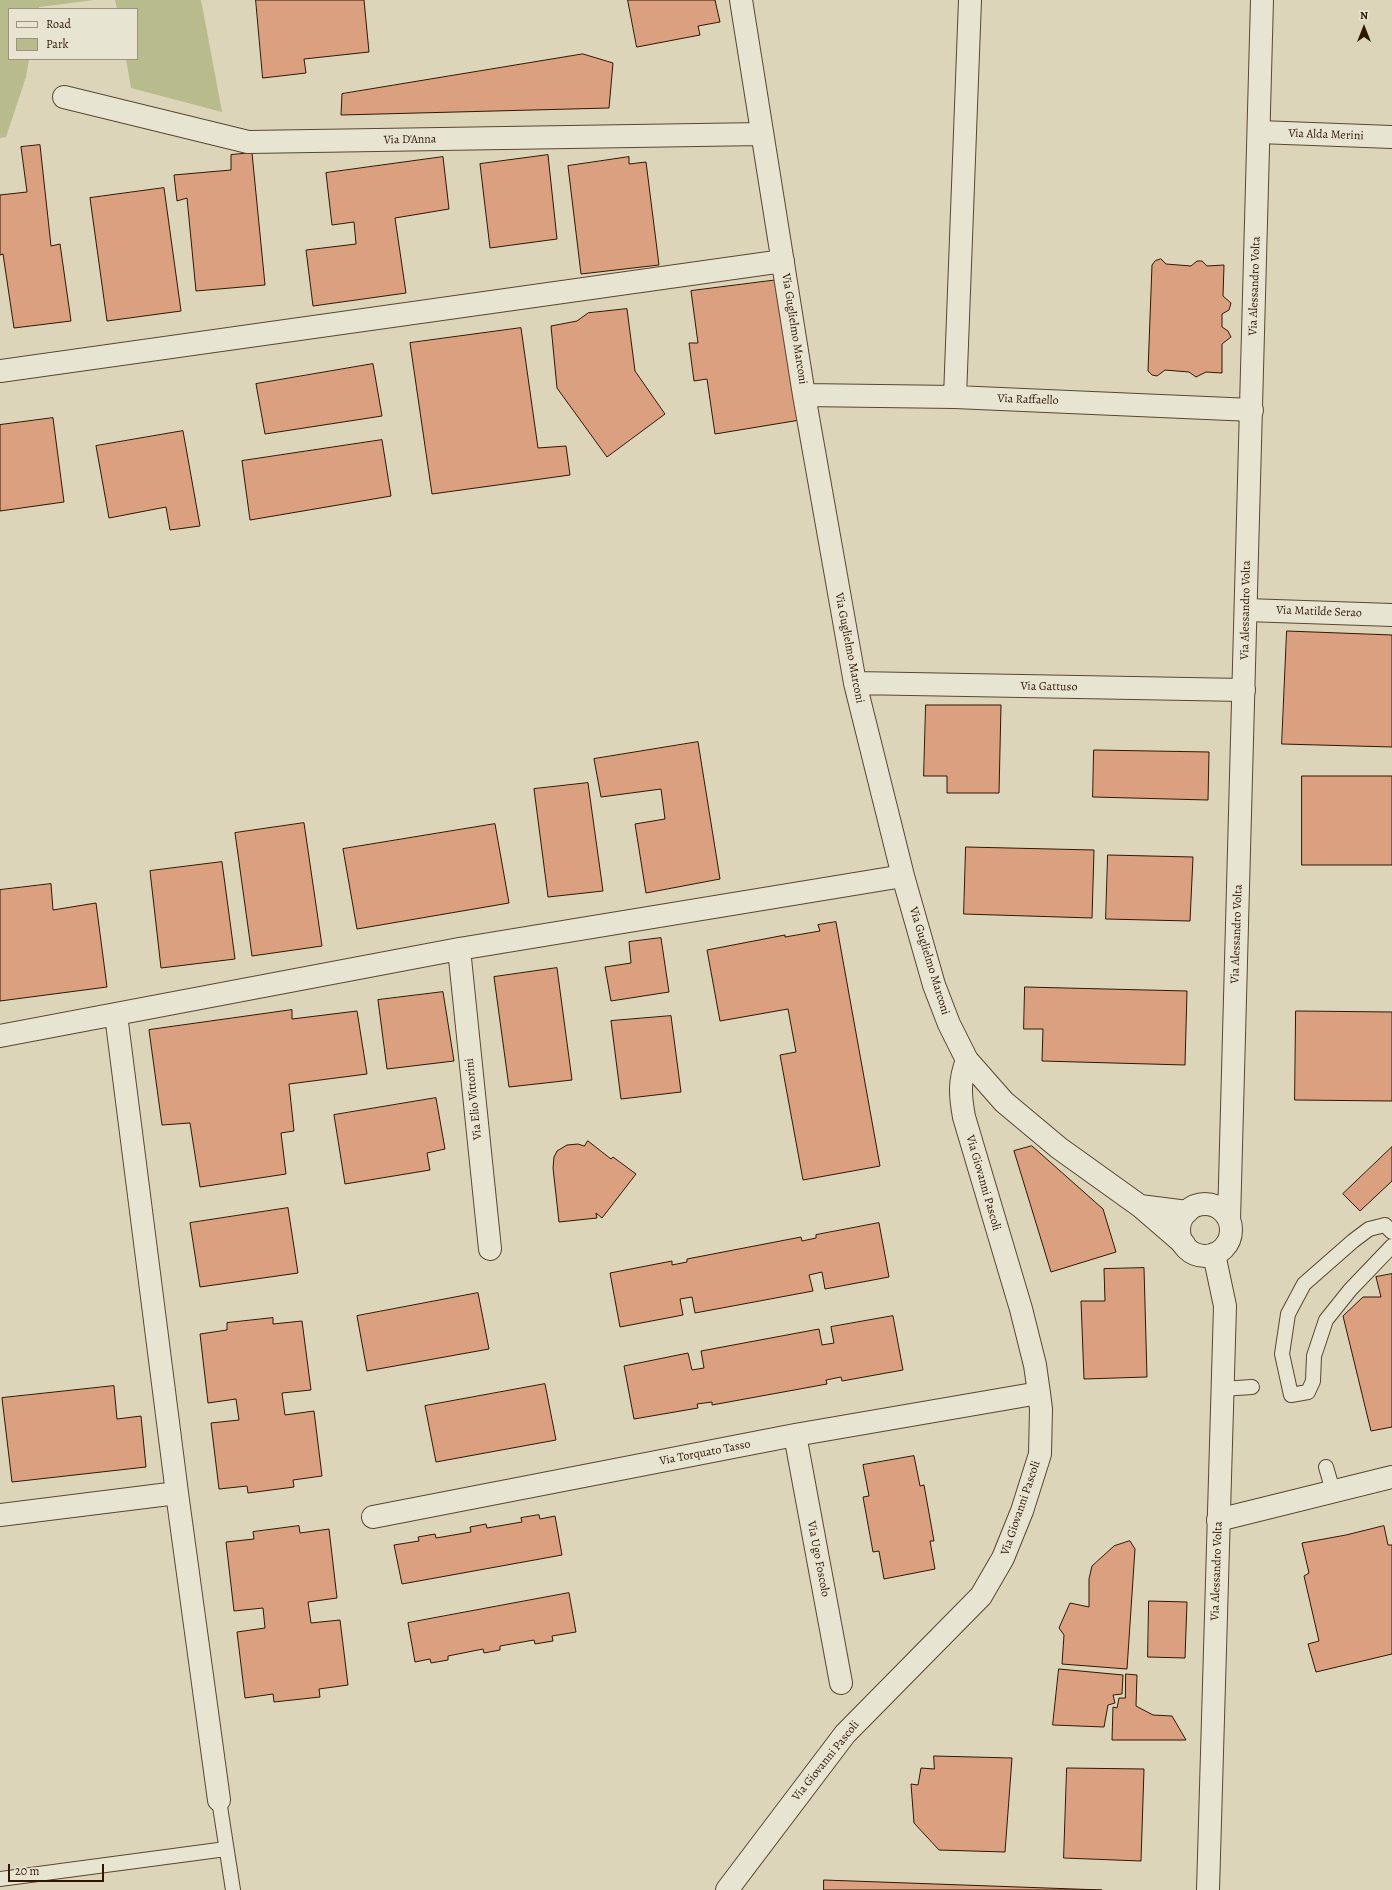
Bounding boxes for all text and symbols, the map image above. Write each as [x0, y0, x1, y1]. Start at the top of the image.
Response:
legend [8, 8, 138, 60]
north arrow [1344, 8, 1384, 48]
text: N [1360, 8, 1368, 23]
text: Road [46, 16, 71, 32]
text: Park [46, 36, 69, 52]
street label: Via Alda Merini [1288, 126, 1364, 144]
street label: Via D'Anna [384, 132, 436, 148]
street label: Via Alessandro Volta [1246, 236, 1264, 336]
street label: Via Guglielmo Marconi [778, 272, 810, 386]
street label: Via Raffaello [997, 392, 1059, 408]
street label: Via Alessandro Volta [1238, 560, 1254, 660]
street label: Via Guglielmo Marconi [831, 591, 867, 705]
street label: Via Matilde Serao [1276, 603, 1362, 621]
street label: Via Gattuso [1020, 679, 1078, 695]
street label: Via Alessandro Volta [1228, 884, 1246, 984]
street label: Via Guglielmo Marconi [906, 905, 952, 1017]
street label: Via Elio Vittorini [463, 1057, 485, 1141]
street label: Via Giovanni Pascoli [962, 1134, 1004, 1232]
street label: Via Torquato Tasso [658, 1437, 752, 1469]
street label: Via Giovanni Pascoli [998, 1459, 1044, 1557]
street label: Via Ugo Foscolo [804, 1520, 832, 1598]
street label: Via Alessandro Volta [1208, 1521, 1226, 1621]
street label: Via Giovanni Pascoli [789, 1718, 863, 1804]
scale bar [10, 1856, 106, 1882]
text: 20 m [15, 1863, 39, 1879]

